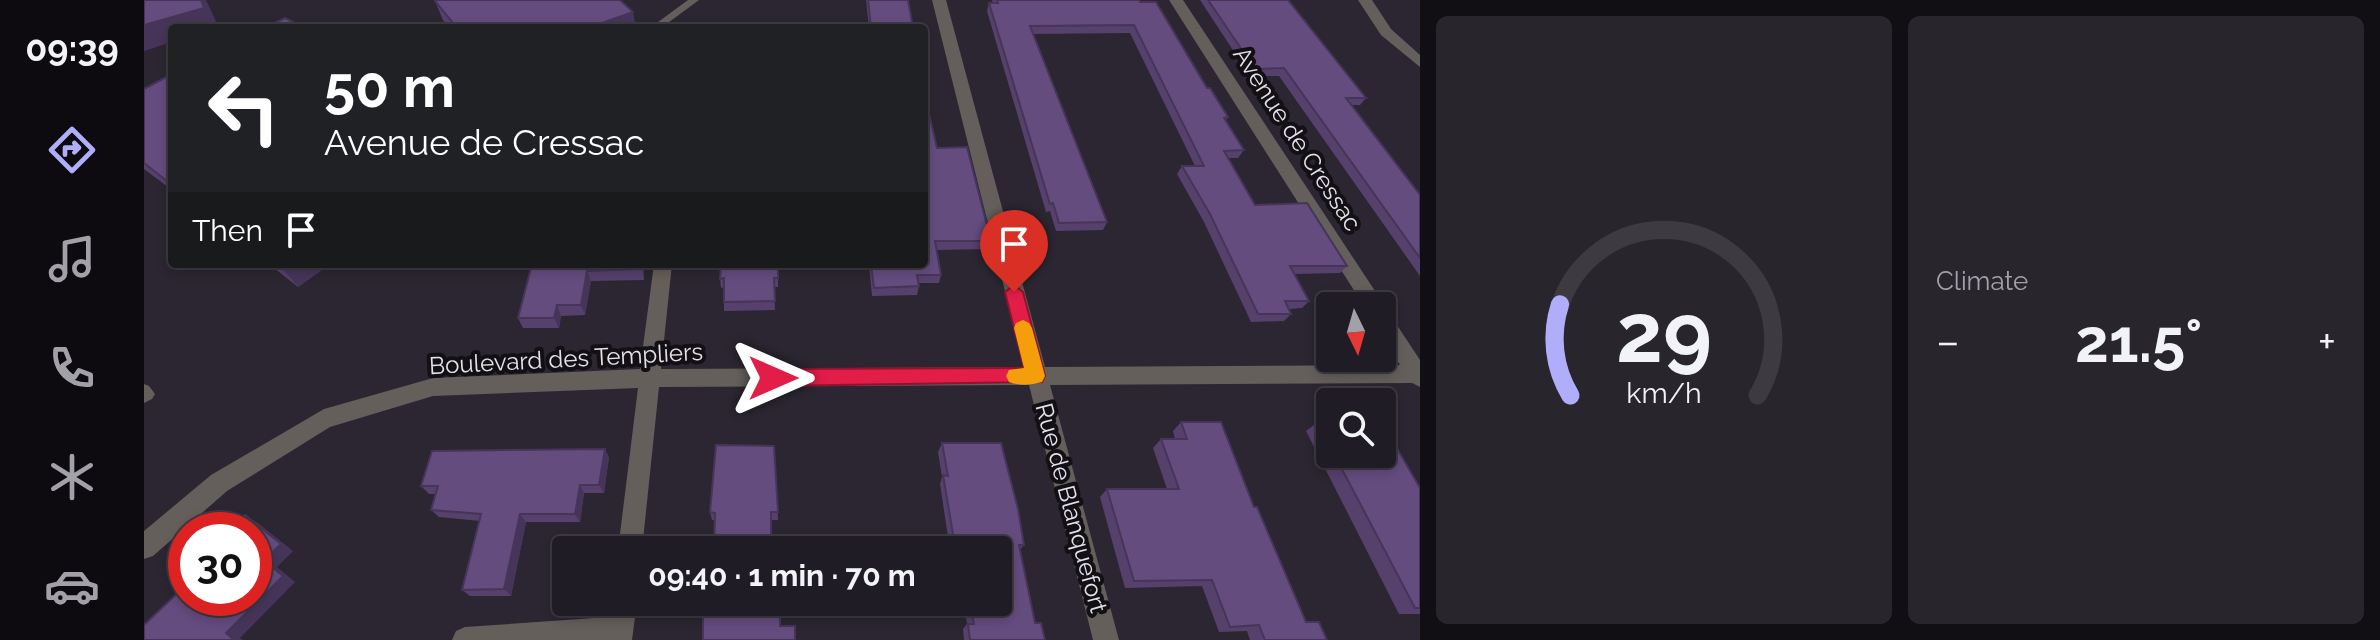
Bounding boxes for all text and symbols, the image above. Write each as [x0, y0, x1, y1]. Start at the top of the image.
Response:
text: 09:39 [25, 27, 119, 69]
street label: Avenue de Cressac [1227, 41, 1368, 236]
text: 50 m [324, 54, 455, 120]
icon: left [192, 56, 296, 160]
text: Avenue de Cressac [324, 121, 644, 163]
icon: directions [44, 122, 100, 178]
icon: arrive [279, 208, 323, 252]
pin [980, 210, 1048, 292]
text: Then [192, 213, 263, 248]
icon: arrive [992, 222, 1036, 266]
icon: music [44, 231, 100, 287]
text: Climate [1936, 266, 2028, 296]
text: 29 [1616, 284, 1712, 381]
north arrow [1316, 292, 1396, 372]
map controls [1316, 292, 1396, 468]
text: 21.5° [2075, 306, 2202, 376]
text: − [1936, 316, 1960, 367]
text: + [2318, 316, 2336, 367]
position arrow [731, 336, 815, 420]
street label: Boulevard des Templiers [428, 337, 704, 380]
icon: phone [44, 340, 100, 396]
text: km/h [1626, 376, 1702, 410]
button: search [1316, 388, 1396, 468]
street label: Rue de Blanquefort [1030, 400, 1113, 616]
icon: climate [44, 449, 100, 505]
speed limit sign: 30 [168, 512, 272, 616]
icon: car [44, 558, 100, 614]
text: 09:40 · 1 min · 70 m [648, 558, 916, 593]

